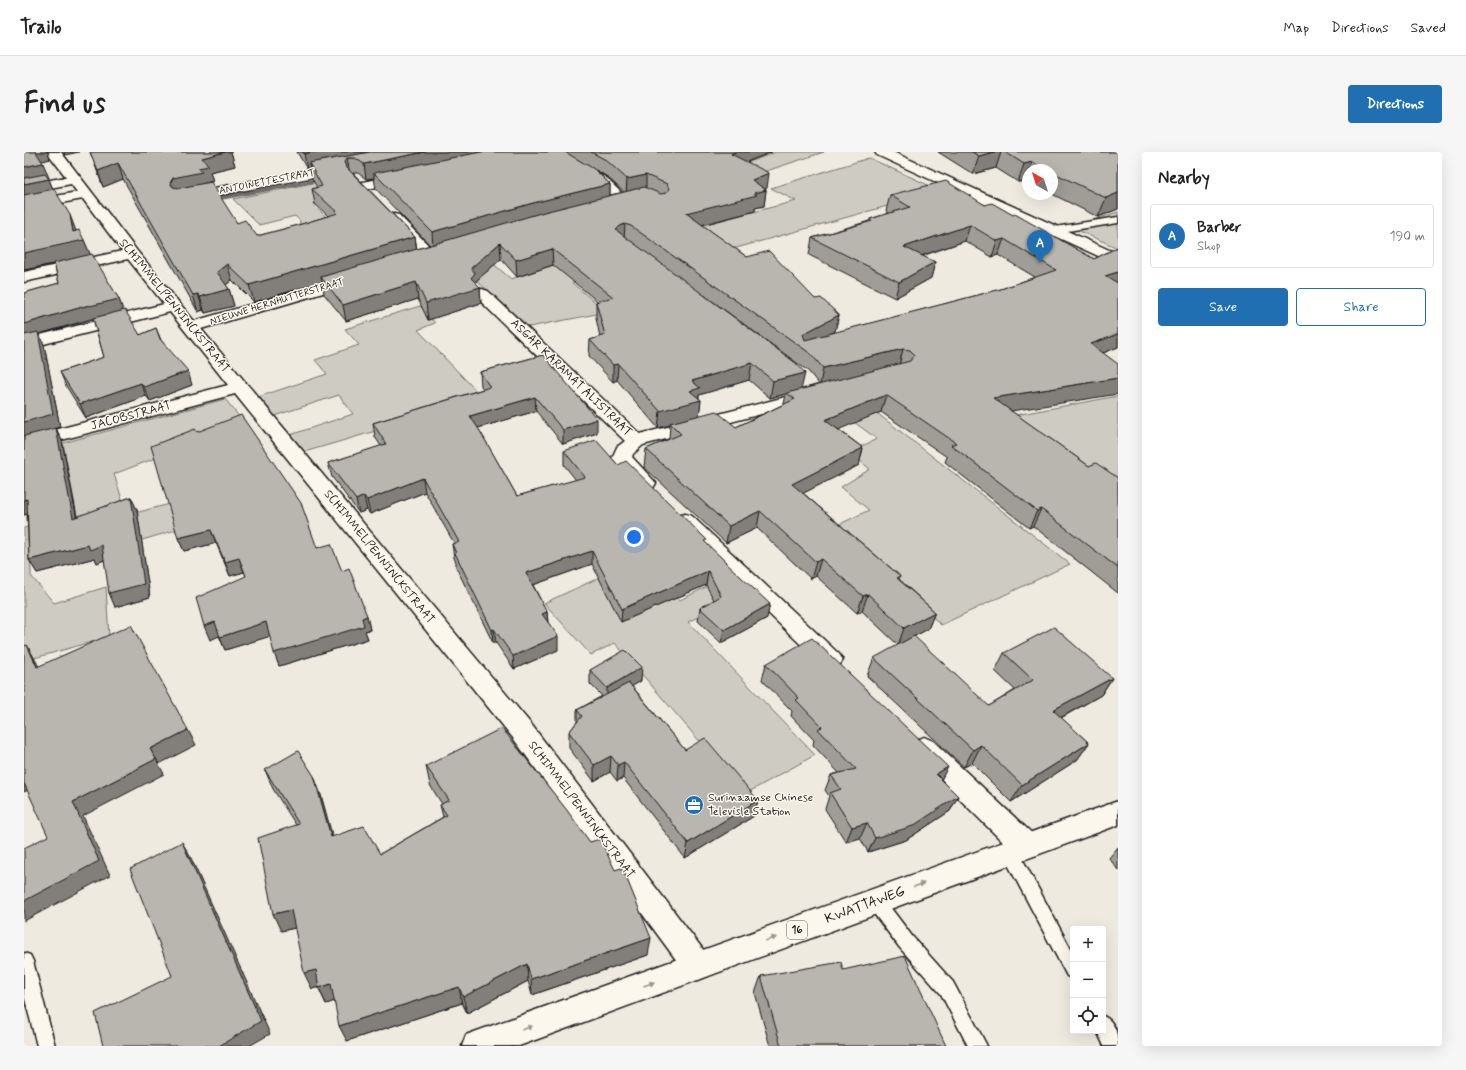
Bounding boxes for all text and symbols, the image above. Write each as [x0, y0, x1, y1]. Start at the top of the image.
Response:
text: Trailo [20, 15, 62, 40]
text: Map [1283, 19, 1309, 37]
text: Directions [1331, 19, 1389, 37]
text: Saved [1411, 19, 1446, 37]
button: Directions [1348, 85, 1442, 123]
text: Find us [24, 86, 105, 123]
north arrow [1022, 164, 1058, 200]
street label: ANTOINETTESTRAAT [218, 165, 316, 198]
text: Nearby [1158, 167, 1210, 189]
text: Barber [1197, 218, 1241, 238]
text: A [1168, 228, 1176, 245]
text: 190 m [1390, 228, 1425, 245]
pin: A [1027, 230, 1053, 263]
street label: SCHIMMELPENNINCKSTRAAT [115, 236, 233, 376]
text: Shop [1197, 238, 1221, 255]
street label: NIEUWE HERNHUTTERSTRAAT [208, 274, 346, 329]
button: Save [1158, 288, 1288, 326]
button: Share [1296, 288, 1426, 326]
street label: ASGAR KARAMAT ALISTRAAT [507, 316, 635, 440]
street label: JACOBSTRAAT [89, 398, 173, 434]
street label: SCHIMMELPENNINCKSTRAAT [320, 487, 438, 627]
your location [624, 527, 644, 547]
street label: SCHIMMELPENNINCKSTRAAT [524, 738, 638, 882]
place label: Surinaamse Chinese Televisle Station [708, 790, 813, 820]
office icon: Surinaamse Chinese Televisle Station [683, 794, 705, 816]
one-way arrow [914, 881, 926, 887]
street label: KWATTAWEG [822, 882, 908, 928]
road number: 16 [787, 921, 807, 939]
map controls [1070, 926, 1106, 1034]
button: + [1070, 926, 1106, 962]
one-way arrow [766, 936, 778, 942]
button: − [1070, 962, 1106, 998]
one-way arrow [643, 980, 655, 986]
button: locate [1070, 998, 1106, 1034]
one-way arrow [521, 1025, 533, 1031]

